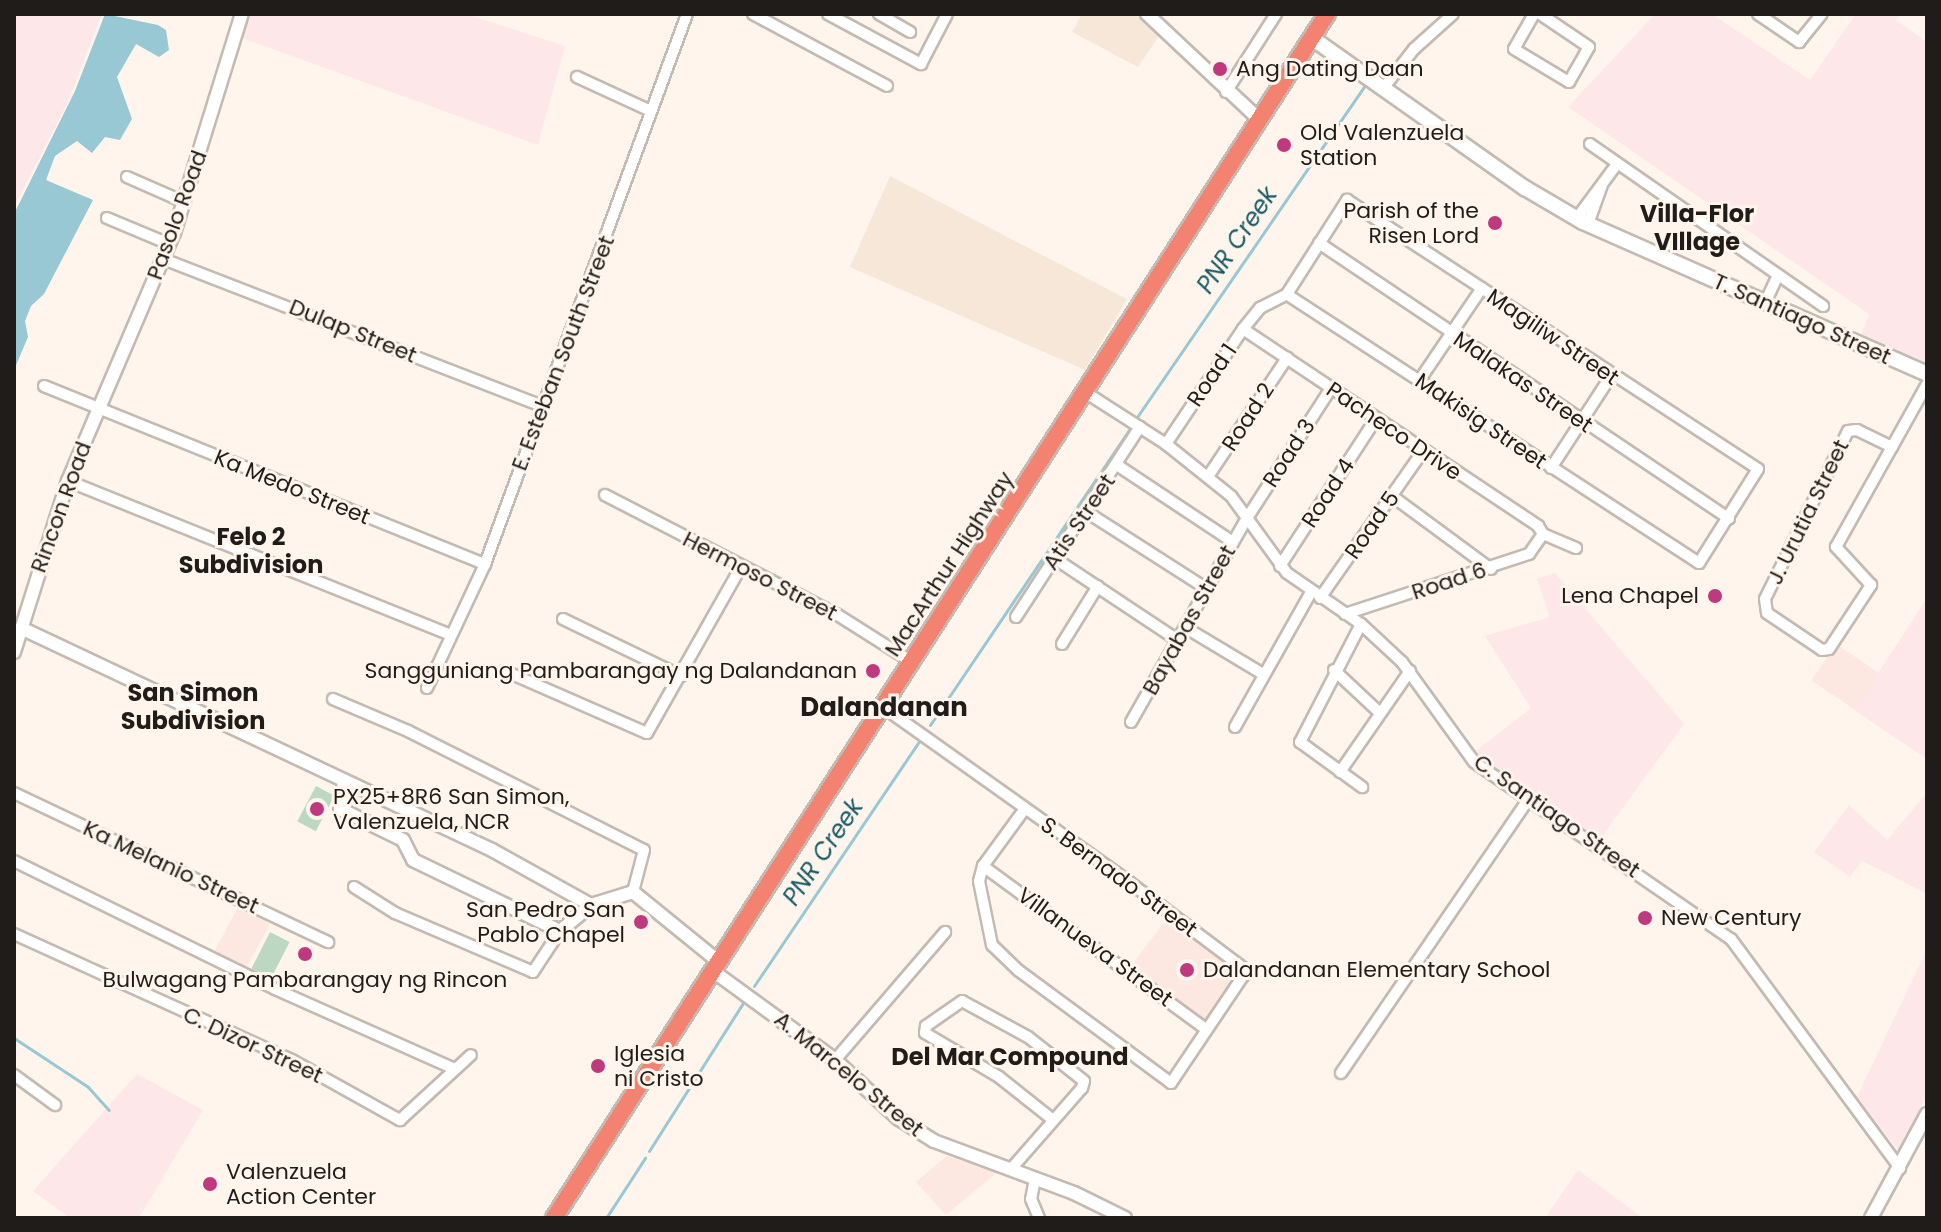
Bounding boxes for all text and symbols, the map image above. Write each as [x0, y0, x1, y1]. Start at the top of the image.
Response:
place label: Ang Dating Daan [1236, 56, 1424, 82]
marker: Ang Dating Daan [1211, 60, 1229, 78]
place label: Old Valenzuela Station [1300, 119, 1464, 170]
marker: Old Valenzuela Station [1275, 136, 1293, 154]
street label: Pasolo Road [141, 147, 213, 283]
water label: PNR Creek [1191, 181, 1283, 299]
place label: Parish of the Risen Lord [1343, 197, 1479, 248]
district label: Villa-Flor VIllage [1640, 200, 1754, 256]
marker: Parish of the Risen Lord [1486, 214, 1504, 232]
street label: E. Esteban South Street [506, 232, 620, 474]
street label: T. Santiago Street [1709, 268, 1895, 370]
street label: Magiliw Street [1482, 283, 1624, 391]
street label: Dulap Street [285, 293, 421, 369]
street label: Malakas Street [1448, 326, 1598, 438]
street label: Road 1 [1181, 339, 1243, 411]
street label: Makisig Street [1410, 367, 1552, 475]
street label: Pacheco Drive [1321, 376, 1467, 486]
street label: Road 2 [1216, 378, 1280, 456]
street label: Road 3 [1257, 414, 1321, 492]
street label: J. Urutia Street [1762, 435, 1854, 589]
street label: Rincon Road [25, 438, 97, 576]
street label: Ka Medo Street [210, 444, 374, 530]
street label: Road 4 [1296, 454, 1360, 532]
street label: MacArthur Highway [879, 467, 1019, 661]
street label: Atis Street [1037, 469, 1121, 575]
street label: Road 5 [1339, 486, 1405, 564]
district label: Felo 2 Subdivision [179, 523, 323, 579]
street label: Hermoso Street [678, 526, 842, 626]
street label: Bayabas Street [1137, 541, 1241, 699]
street label: Road 6 [1408, 557, 1490, 605]
place label: Lena Chapel [1561, 583, 1699, 609]
marker: Lena Chapel [1706, 587, 1724, 605]
place label: Sangguniang Pambarangay ng Dalandanan [365, 658, 857, 684]
marker: Sangguniang Pambarangay ng Dalandanan [864, 662, 882, 680]
district label: San Simon Subdivision [121, 679, 265, 735]
district label: Dalandanan [800, 692, 968, 724]
street label: C. Santiago Street [1469, 749, 1645, 883]
place label: PX25+8R6 San Simon, Valenzuela, NCR [333, 783, 569, 834]
water label: PNR Creek [777, 793, 869, 911]
marker: PX25+8R6 San Simon, Valenzuela, NCR [308, 800, 326, 818]
street label: S. Bernado Street [1036, 811, 1202, 943]
street label: Ka Melanio Street [79, 815, 263, 919]
street label: Villanueva Street [1012, 882, 1178, 1012]
place label: San Pedro San Pablo Chapel [466, 896, 625, 948]
place label: New Century [1661, 905, 1801, 931]
marker: New Century [1636, 909, 1654, 927]
marker: San Pedro San Pablo Chapel [632, 913, 650, 931]
marker: Bulwagang Pambarangay ng Rincon [296, 945, 314, 963]
place label: Dalandanan Elementary School [1203, 957, 1550, 983]
marker: Dalandanan Elementary School [1178, 961, 1196, 979]
place label: Bulwagang Pambarangay ng Rincon [103, 967, 507, 993]
street label: C. Dizor Street [179, 1001, 327, 1089]
street label: A. Marcelo Street [769, 1006, 929, 1142]
place label: Iglesia ni Cristo [614, 1040, 704, 1092]
district label: Del Mar Compound [891, 1043, 1129, 1071]
marker: Iglesia ni Cristo [589, 1057, 607, 1075]
place label: Valenzuela Action Center [226, 1158, 376, 1210]
marker: Valenzuela Action Center [201, 1175, 219, 1193]

